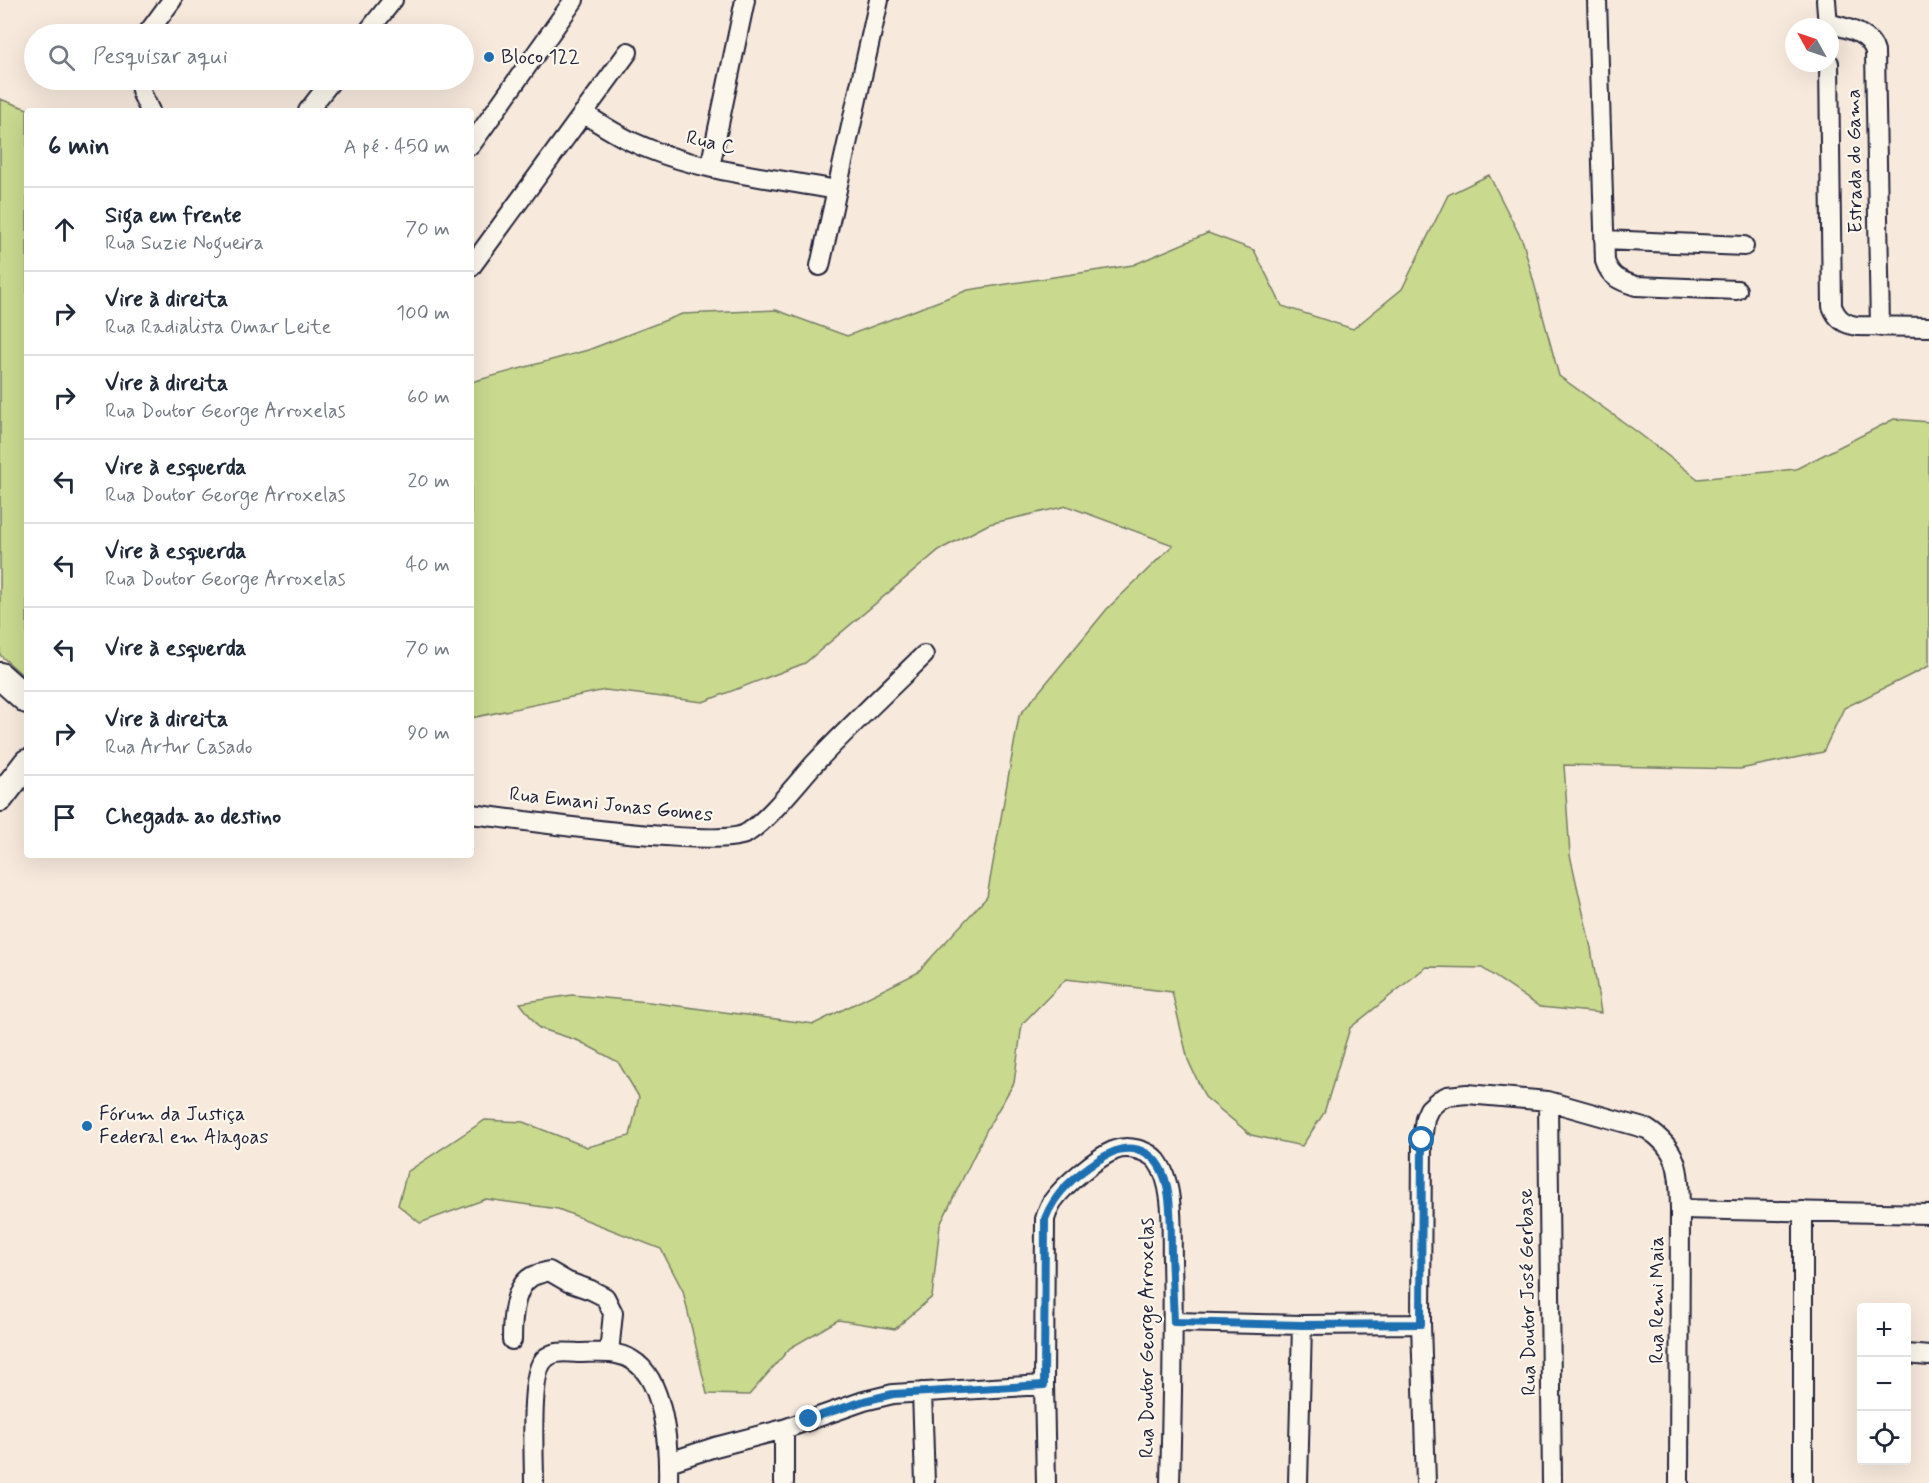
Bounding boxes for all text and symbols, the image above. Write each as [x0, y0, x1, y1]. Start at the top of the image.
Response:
north arrow [1785, 18, 1839, 72]
search box [24, 24, 474, 90]
icon: search [45, 41, 78, 74]
text: Pesquisar aqui [93, 43, 228, 71]
place label: Bloco 122 [501, 44, 580, 71]
marker: Bloco 122 [482, 50, 496, 64]
street label: Estrada do Gama [1840, 89, 1870, 233]
street label: Rua C [684, 124, 738, 162]
text: 6 min [48, 130, 110, 164]
text: A pé · 450 m [344, 134, 450, 161]
text: Siga em frente [105, 202, 242, 230]
icon: ahead [48, 213, 81, 246]
text: 70 m [405, 216, 450, 243]
text: Rua Suzie Nogueira [105, 230, 264, 257]
text: Vire à direita [105, 286, 228, 314]
icon: right [48, 297, 81, 330]
text: 100 m [396, 300, 450, 327]
text: Rua Radialista Omar Leite [105, 314, 331, 341]
text: Vire à direita [105, 370, 228, 398]
icon: right [48, 381, 81, 414]
text: 60 m [407, 384, 450, 411]
text: Rua Doutor George Arroxelas [105, 398, 346, 425]
text: Vire à esquerda [105, 454, 246, 482]
icon: left [48, 465, 81, 498]
text: 20 m [407, 468, 450, 495]
text: Rua Doutor George Arroxelas [105, 482, 346, 509]
text: Vire à esquerda [105, 538, 246, 566]
icon: left [48, 549, 81, 582]
text: 40 m [406, 552, 450, 579]
text: Rua Doutor George Arroxelas [105, 566, 346, 593]
icon: left [48, 633, 81, 666]
text: Vire à esquerda [105, 635, 246, 663]
text: 70 m [405, 636, 450, 663]
text: Vire à direita [105, 706, 228, 734]
icon: right [48, 717, 81, 750]
text: 90 m [407, 720, 450, 747]
text: Rua Artur Casado [105, 734, 253, 761]
street label: Rua Emani Jonas Gomes [508, 781, 714, 829]
icon: arrive [48, 801, 81, 834]
text: Chegada ao destino [105, 803, 281, 831]
place label: Fórum da Justiça Federal em Alagoas [99, 1101, 268, 1151]
marker: Fórum da Justiça Federal em Alagoas [80, 1119, 94, 1133]
route start [1408, 1126, 1434, 1152]
street label: Rua Doutor José Gerbase [1513, 1188, 1543, 1396]
street label: Rua Doutor George Arroxelas [1134, 1218, 1162, 1458]
street label: Rua Remi Maia [1644, 1236, 1671, 1364]
map controls [1857, 1303, 1911, 1465]
button: + [1857, 1303, 1911, 1357]
button: − [1857, 1357, 1911, 1411]
route end [795, 1405, 821, 1431]
button: locate [1857, 1411, 1911, 1465]

